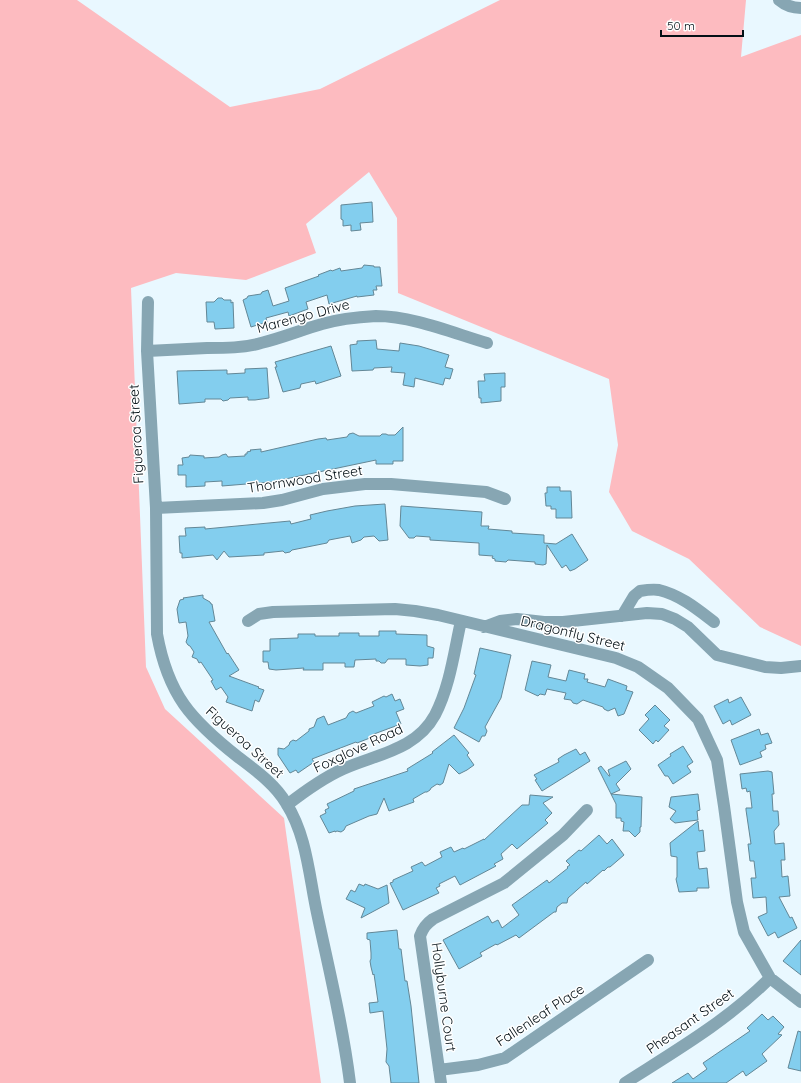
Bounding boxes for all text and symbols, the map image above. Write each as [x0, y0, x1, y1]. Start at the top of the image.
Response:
scale bar [661, 12, 743, 38]
text: 50 m [667, 18, 695, 33]
street label: Marengo Drive [255, 295, 352, 337]
street label: Figueroa Street [124, 384, 148, 484]
street label: Thornwood Street [246, 461, 364, 497]
street label: Dragonfly Street [519, 611, 627, 655]
street label: Figueroa Street [202, 702, 288, 782]
street label: Foxglove Road [310, 719, 406, 777]
street label: Hollyburne Court [427, 941, 461, 1053]
street label: Fallenleaf Place [492, 980, 588, 1050]
street label: Pheasant Street [643, 984, 737, 1058]

